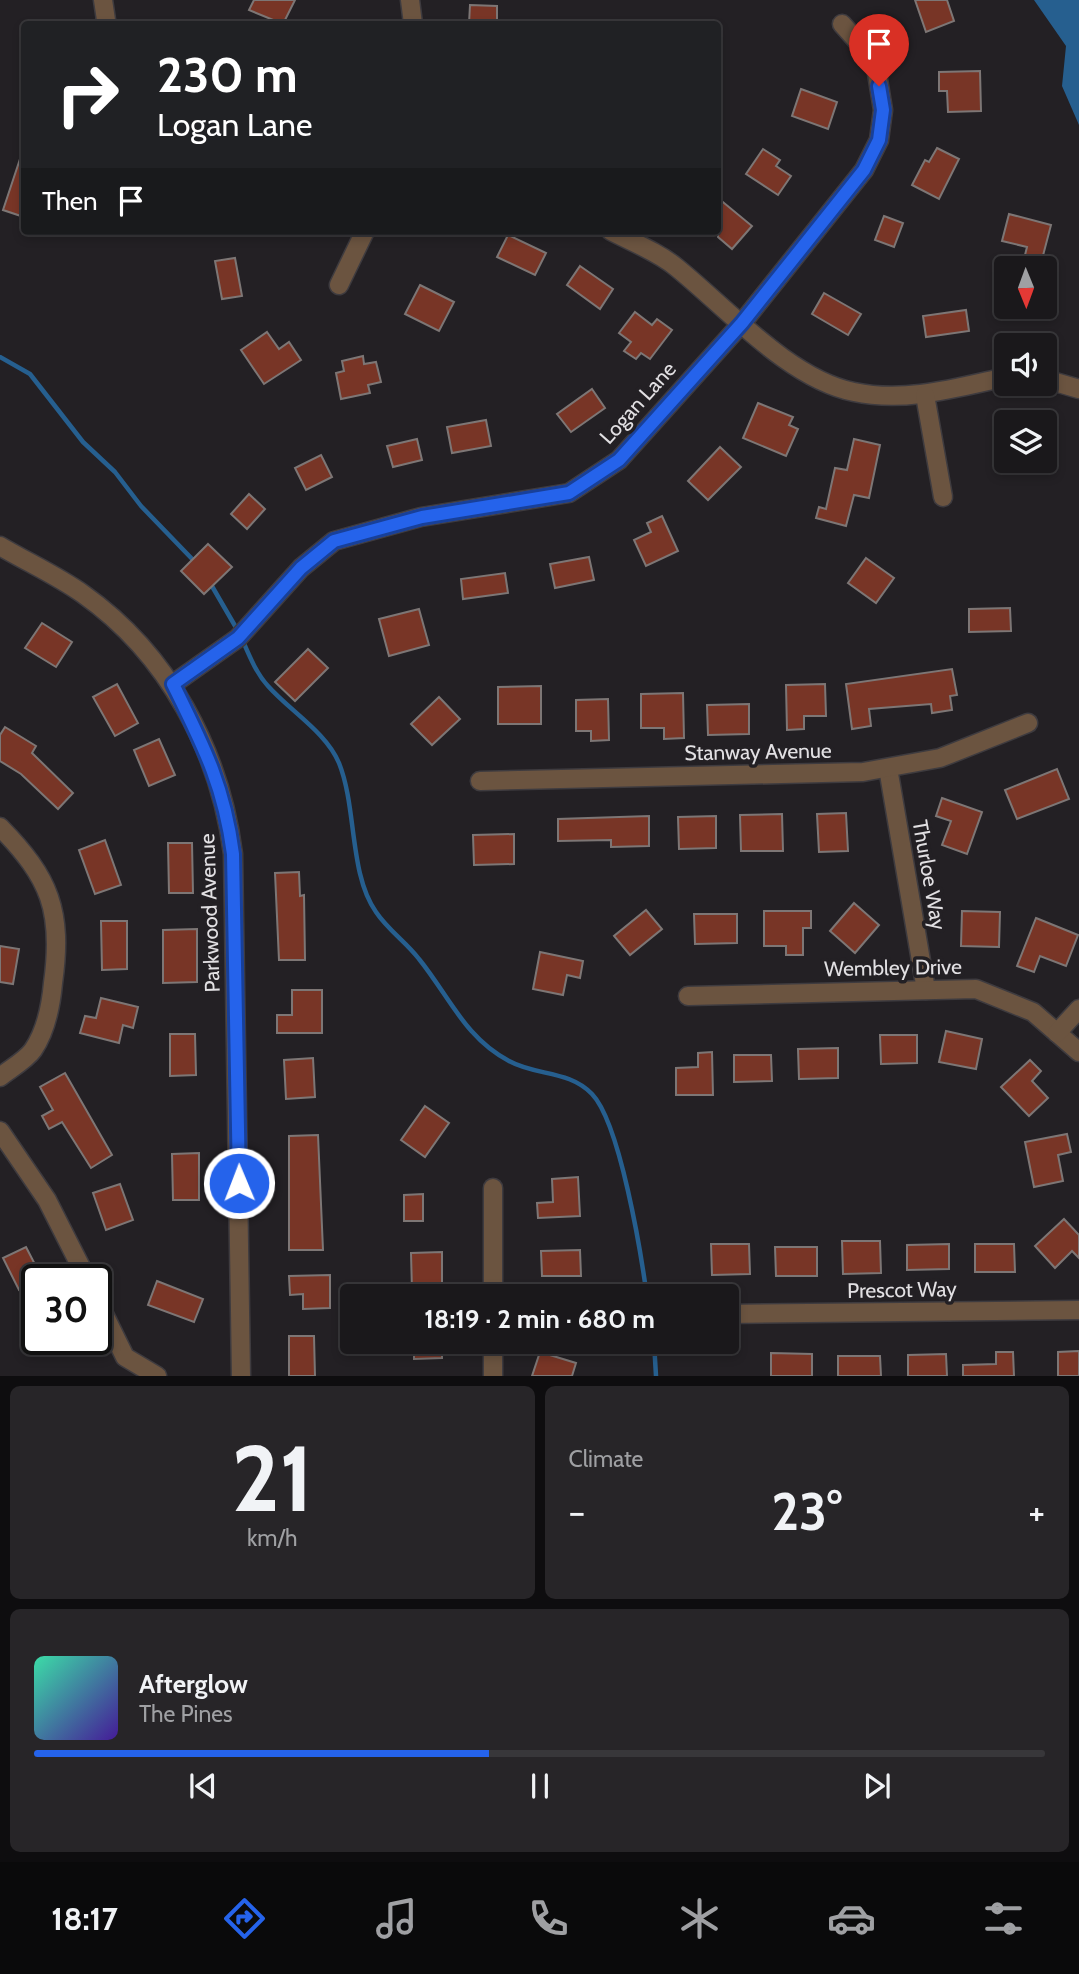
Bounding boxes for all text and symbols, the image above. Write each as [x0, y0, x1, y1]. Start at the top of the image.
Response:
pin [849, 14, 909, 86]
icon: arrive [860, 25, 898, 63]
text: 230 m [157, 45, 298, 104]
icon: right [42, 49, 133, 140]
text: Logan Lane [157, 105, 312, 144]
icon: arrive [112, 182, 150, 220]
text: Then [42, 185, 98, 217]
north arrow [994, 256, 1057, 318]
map controls [994, 256, 1057, 473]
button: sound [994, 333, 1057, 396]
street label: Logan Lane [594, 356, 681, 449]
button: layers [994, 410, 1057, 473]
street label: Stanway Avenue [684, 738, 832, 765]
street label: Thurloe Way [908, 818, 952, 932]
street label: Parkwood Avenue [194, 833, 225, 993]
street label: Wembley Drive [824, 954, 962, 981]
position arrow [202, 1146, 276, 1220]
speed limit sign: 30 [21, 1264, 112, 1355]
street label: Prescot Way [847, 1276, 957, 1303]
text: 18:19 · 2 min · 680 m [424, 1303, 655, 1335]
text: 21 [231, 1423, 313, 1534]
text: Climate [569, 1445, 643, 1473]
text: 23° [771, 1480, 842, 1543]
text: − [569, 1488, 585, 1535]
text: + [1028, 1488, 1045, 1535]
text: km/h [247, 1524, 297, 1552]
text: Afterglow [139, 1668, 248, 1700]
text: The Pines [139, 1700, 233, 1728]
icon: previous [184, 1767, 222, 1805]
icon: pause [521, 1767, 559, 1805]
icon: next [858, 1767, 896, 1805]
icon: directions [220, 1894, 269, 1943]
icon: music [372, 1894, 421, 1943]
icon: phone [524, 1894, 573, 1943]
icon: climate [675, 1894, 724, 1943]
icon: car [827, 1894, 876, 1943]
icon: filters [979, 1894, 1028, 1943]
text: 18:17 [51, 1899, 118, 1938]

